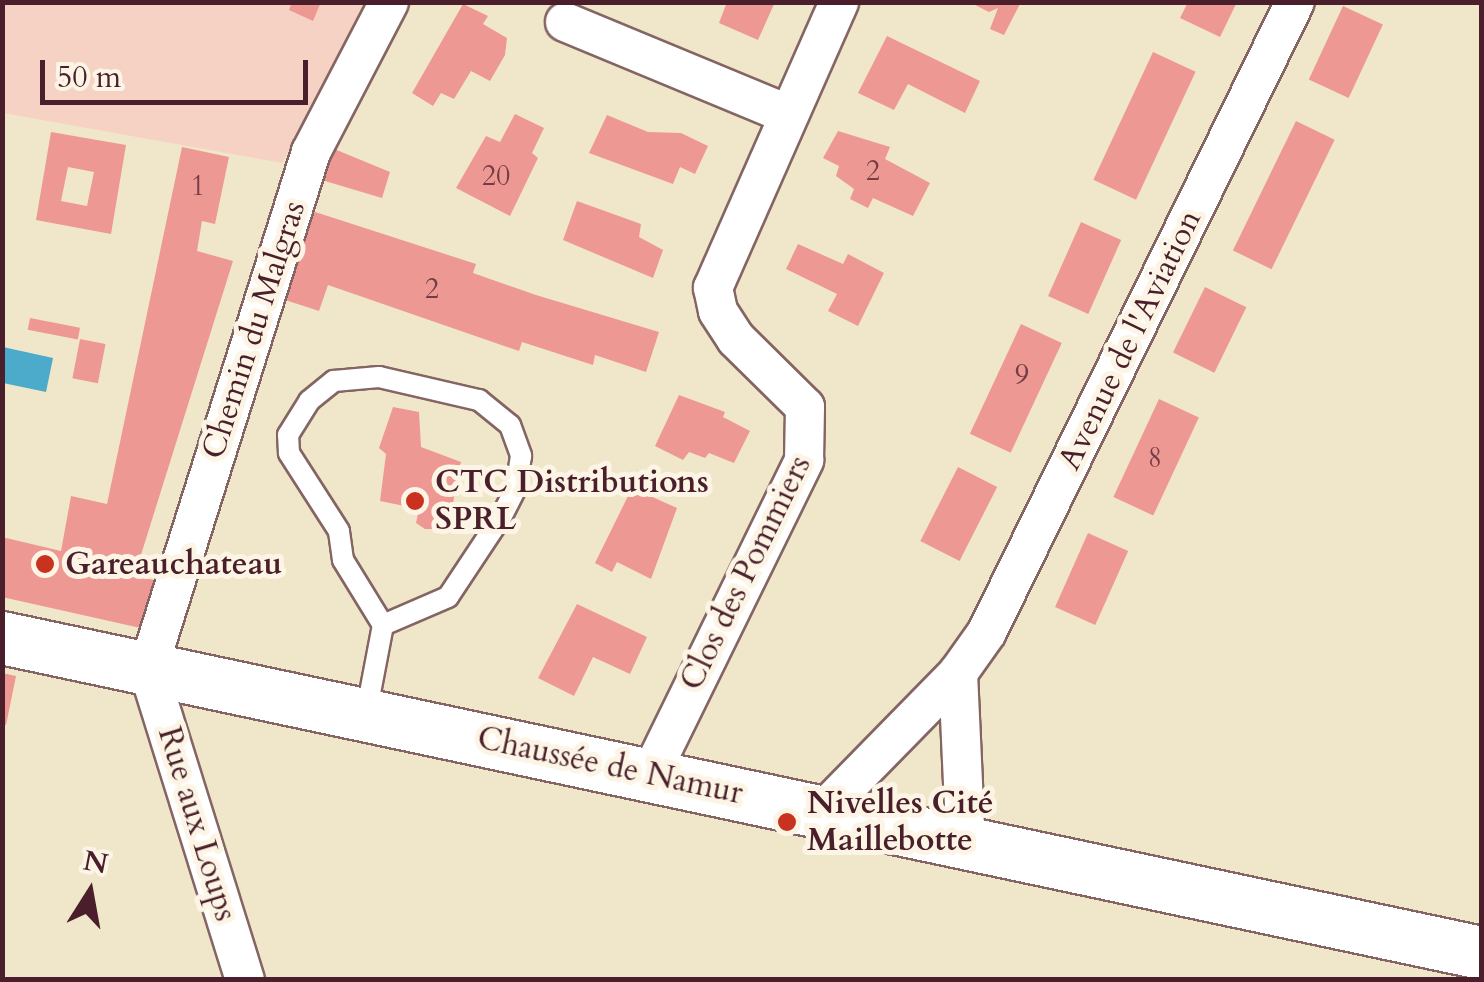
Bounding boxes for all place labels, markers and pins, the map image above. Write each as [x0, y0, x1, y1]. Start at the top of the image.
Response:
place label: CTC Distributions SPRL [435, 464, 709, 539]
marker: CTC Distributions SPRL [404, 490, 426, 512]
place label: Gareauchateau [65, 545, 282, 583]
marker: Gareauchateau [34, 553, 56, 575]
place label: Nivelles Cité Maillebotte [807, 785, 994, 860]
marker: Nivelles Cité Maillebotte [776, 811, 798, 833]

